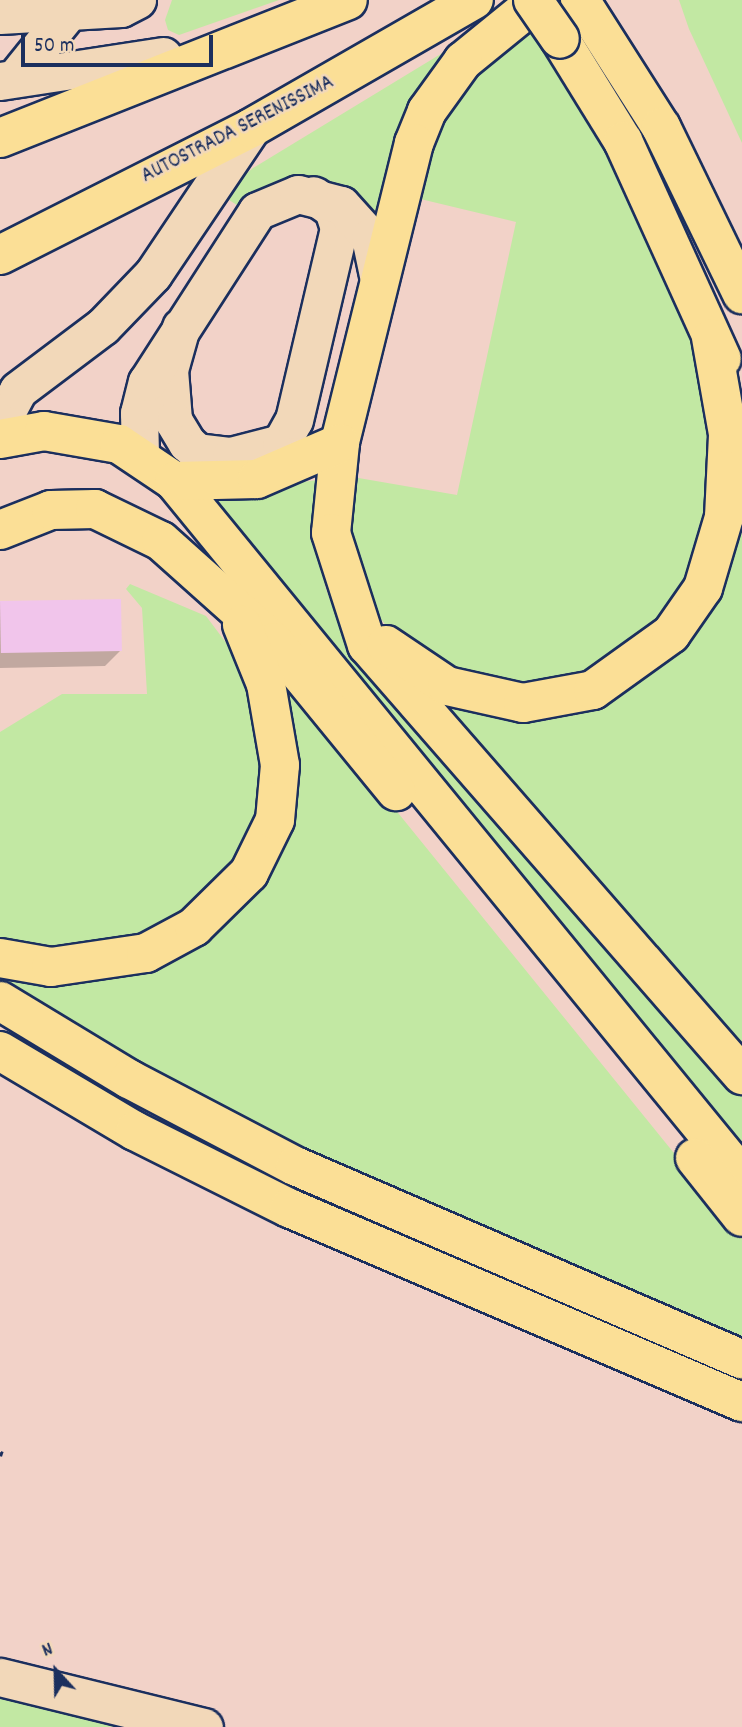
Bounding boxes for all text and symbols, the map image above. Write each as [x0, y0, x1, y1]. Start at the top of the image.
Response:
scale bar [24, 21, 217, 65]
text: 50 m [34, 32, 74, 62]
street label: AUTOSTRADA SERENISSIMA [137, 70, 339, 190]
north arrow [21, 1636, 91, 1706]
text: N [39, 1637, 57, 1665]

